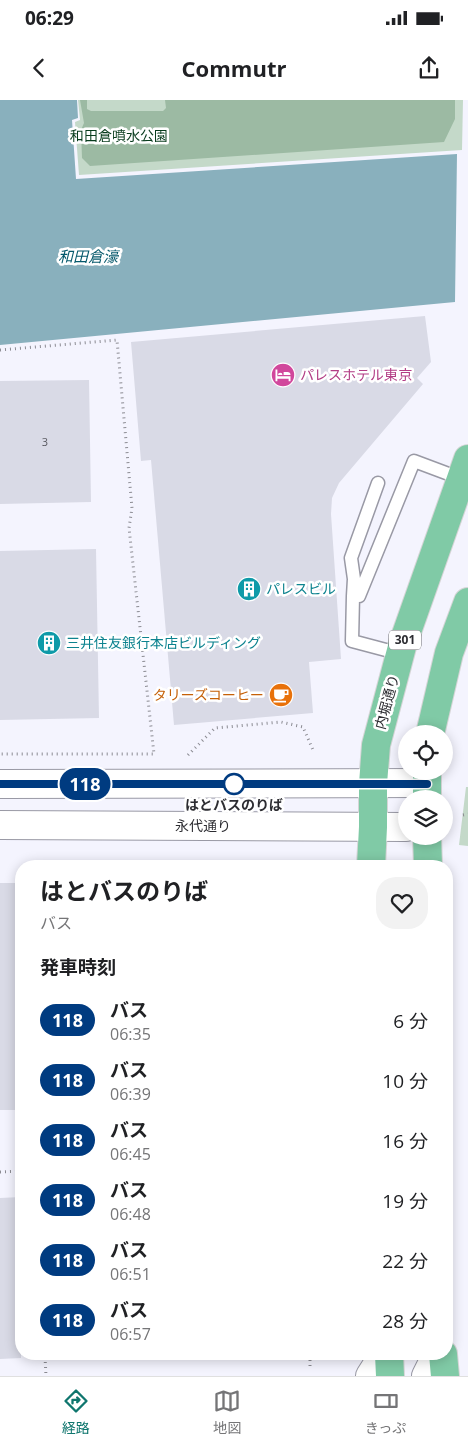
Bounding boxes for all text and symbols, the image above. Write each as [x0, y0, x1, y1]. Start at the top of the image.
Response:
text: 06:29 [25, 5, 74, 31]
text: Commutr [182, 53, 286, 83]
icon: back [25, 54, 53, 82]
icon: share [415, 54, 443, 82]
park label: 和田倉噴水公園 [70, 126, 168, 145]
water label: 和田倉濠 [58, 246, 121, 266]
hotel icon: パレスホテル東京 [270, 362, 296, 388]
place label: パレスホテル東京 [300, 365, 412, 384]
house number: 3 [42, 434, 48, 449]
building icon: パレスビル [236, 576, 262, 602]
place label: パレスビル [266, 579, 336, 598]
building icon: 三井住友銀行本店ビルディング [36, 630, 62, 656]
road number: 301 [389, 630, 421, 650]
place label: 三井住友銀行本店ビルディング [66, 633, 261, 652]
street label: 内堀通り [370, 672, 403, 731]
cafe icon: タリーズコーヒー [268, 682, 294, 708]
place label: タリーズコーヒー [153, 685, 264, 704]
map controls [398, 725, 453, 845]
button: locate [398, 725, 453, 780]
line badge: 118 [56, 768, 114, 800]
text: 118 [70, 772, 100, 796]
marker: はとバスのりば [223, 773, 245, 795]
button: layers [398, 790, 453, 845]
place label: はとバスのりば [185, 795, 283, 814]
street label: 永代通り [175, 816, 231, 835]
text: はとバスのりば [40, 874, 208, 907]
button: heart [376, 877, 428, 929]
text: バス [40, 912, 72, 934]
text: 発車時刻 [40, 954, 116, 980]
text: バス [110, 997, 148, 1023]
text: 118 [52, 1008, 83, 1032]
text: 6 分 [393, 1008, 428, 1034]
text: 06:35 [110, 1023, 151, 1045]
text: バス [110, 1057, 148, 1083]
text: 118 [52, 1068, 83, 1092]
text: 10 分 [382, 1068, 428, 1094]
text: 06:39 [110, 1083, 151, 1105]
text: バス [110, 1117, 148, 1143]
text: 118 [52, 1128, 83, 1152]
text: 16 分 [382, 1128, 428, 1154]
text: 06:45 [110, 1143, 151, 1165]
text: バス [110, 1177, 148, 1203]
text: 118 [52, 1188, 83, 1212]
text: 19 分 [382, 1188, 428, 1214]
text: 06:48 [110, 1203, 151, 1225]
text: バス [110, 1237, 148, 1263]
text: 118 [52, 1248, 83, 1272]
text: 22 分 [382, 1248, 428, 1274]
text: 06:51 [110, 1263, 151, 1285]
text: バス [110, 1297, 148, 1323]
text: 118 [52, 1308, 83, 1332]
text: 28 分 [382, 1308, 428, 1334]
text: 06:57 [110, 1323, 151, 1345]
tab: 経路 [62, 1387, 90, 1437]
tab: 地図 [213, 1387, 241, 1437]
tab: きっぷ [365, 1387, 406, 1437]

